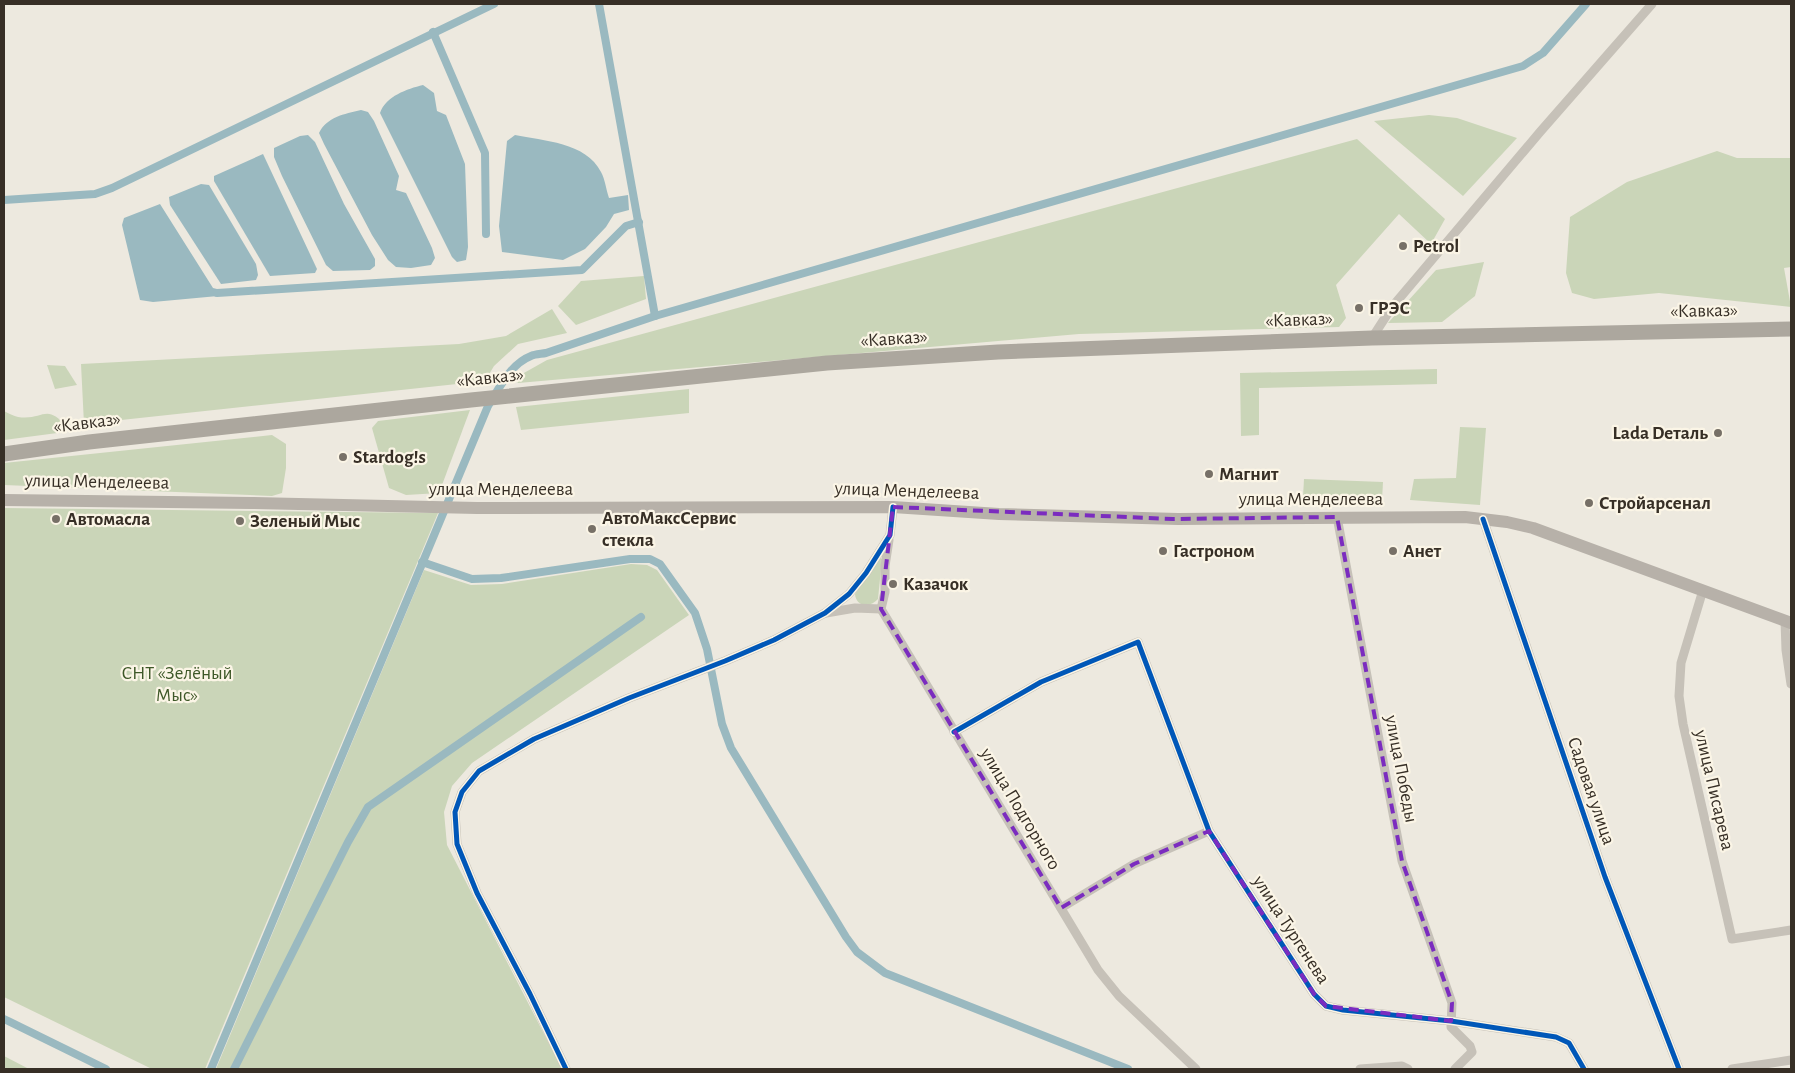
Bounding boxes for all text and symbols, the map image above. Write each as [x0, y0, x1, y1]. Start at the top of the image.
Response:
place label: Petrol [1413, 237, 1459, 256]
marker: Petrol [1397, 240, 1409, 252]
place label: ГРЭС [1369, 299, 1410, 318]
street label: «Кавказ» [1670, 301, 1738, 321]
marker: ГРЭС [1353, 302, 1365, 314]
street label: «Кавказ» [1265, 309, 1333, 331]
street label: «Кавказ» [860, 327, 928, 351]
street label: «Кавказ» [455, 365, 525, 391]
street label: «Кавказ» [52, 409, 122, 437]
place label: Lada Dеталь [1613, 424, 1708, 443]
marker: Lada Dеталь [1712, 427, 1724, 439]
place label: Stardog!s [353, 448, 426, 467]
marker: Stardog!s [337, 451, 349, 463]
place label: Магнит [1219, 465, 1279, 484]
marker: Магнит [1203, 468, 1215, 480]
street label: улица Менделеева [24, 471, 170, 493]
street label: улица Менделеева [833, 479, 980, 503]
street label: улица Менделеева [428, 480, 574, 499]
street label: улица Менделеева [1238, 490, 1384, 509]
place label: Стройарсенал [1599, 494, 1711, 513]
marker: Стройарсенал [1583, 497, 1595, 509]
place label: АвтоМаксСервис стекла [602, 509, 737, 550]
place label: Автомасла [66, 510, 150, 529]
place label: Зеленый Мыс [250, 512, 360, 531]
marker: Автомасла [50, 513, 62, 525]
marker: Зеленый Мыс [234, 515, 246, 527]
marker: АвтоМаксСервис стекла [586, 523, 598, 535]
place label: Гастроном [1173, 542, 1255, 561]
place label: Анет [1403, 542, 1442, 561]
marker: Гастроном [1157, 545, 1169, 557]
marker: Анет [1387, 545, 1399, 557]
place label: Казачок [903, 575, 969, 594]
marker: Казачок [887, 578, 899, 590]
park label: СНТ «Зелёный Мыс» [121, 664, 233, 705]
street label: улица Победы [1381, 713, 1421, 824]
street label: улица Писарева [1691, 727, 1737, 852]
street label: Садовая улица [1564, 735, 1618, 848]
street label: улица Подгорного [976, 744, 1064, 873]
street label: улица Тургенева [1248, 872, 1333, 988]

